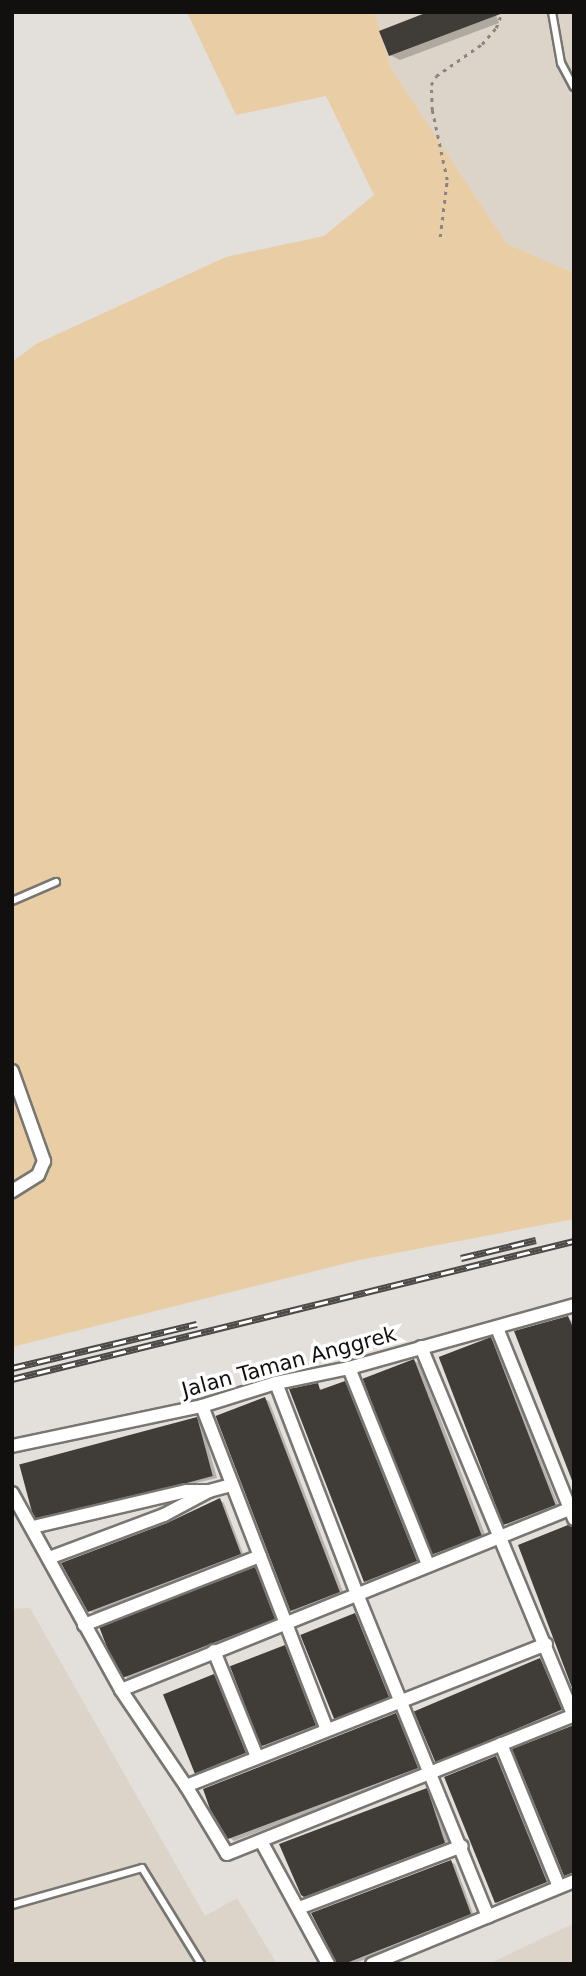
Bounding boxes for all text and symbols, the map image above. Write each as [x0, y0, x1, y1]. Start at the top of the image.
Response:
street label: Jalan Taman Anggrek [179, 1321, 399, 1403]

